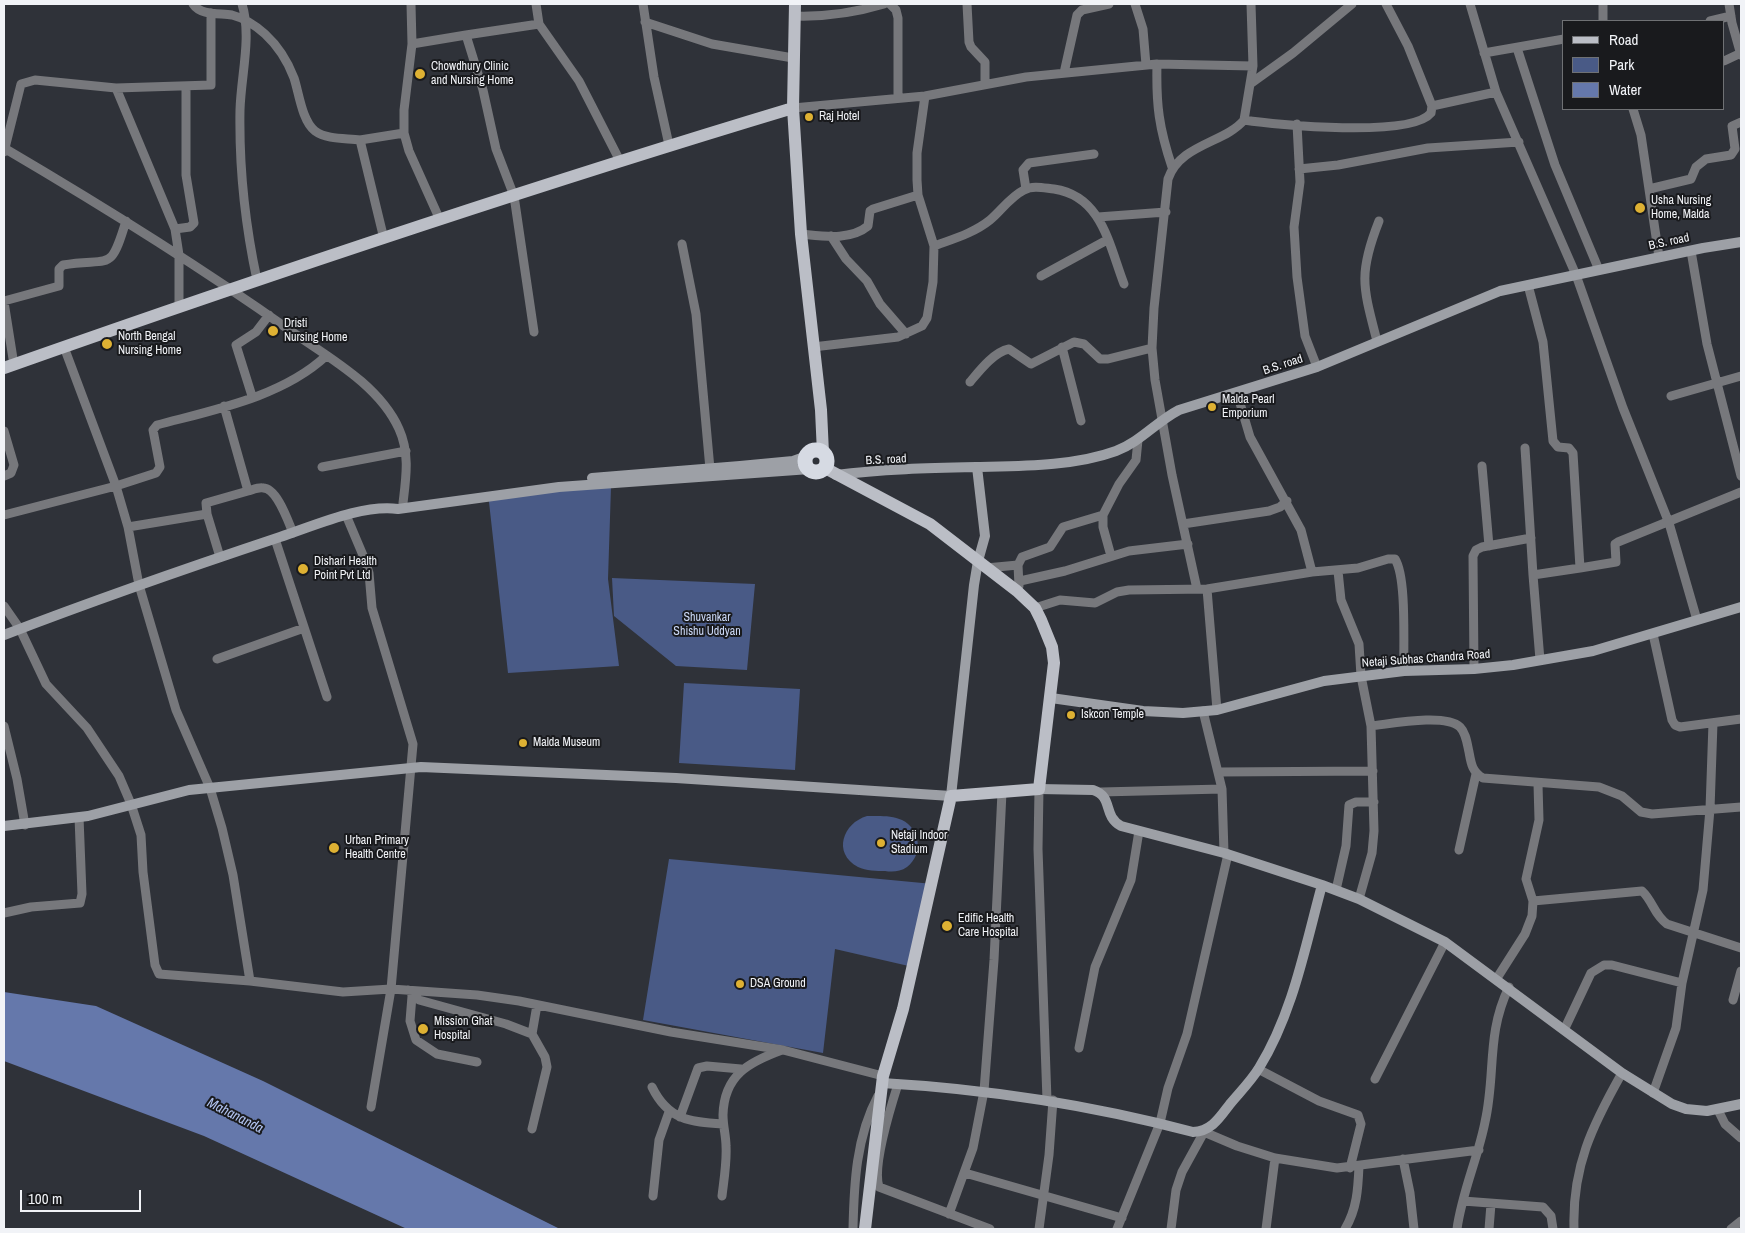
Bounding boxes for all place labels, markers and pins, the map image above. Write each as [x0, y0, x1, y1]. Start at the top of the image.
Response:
place label: Chowdhury Clinic and Nursing Home [431, 60, 514, 88]
marker: Chowdhury Clinic and Nursing Home [413, 67, 427, 81]
place label: Raj Hotel [819, 110, 859, 124]
marker: Raj Hotel [803, 111, 815, 123]
place label: Usha Nursing Home, Malda [1651, 194, 1711, 222]
marker: Usha Nursing Home, Malda [1633, 201, 1647, 215]
place label: Dristi Nursing Home [284, 317, 347, 345]
marker: Dristi Nursing Home [266, 324, 280, 338]
place label: North Bengal Nursing Home [118, 330, 181, 358]
marker: North Bengal Nursing Home [100, 337, 114, 351]
place label: Malda Pearl Emporium [1222, 393, 1274, 421]
marker: Malda Pearl Emporium [1206, 401, 1218, 413]
place label: Dishari Health Point Pvt Ltd [314, 555, 377, 583]
marker: Dishari Health Point Pvt Ltd [296, 562, 310, 576]
place label: Iskcon Temple [1081, 708, 1144, 722]
marker: Iskcon Temple [1065, 709, 1077, 721]
place label: Malda Museum [533, 736, 600, 750]
marker: Malda Museum [517, 737, 529, 749]
place label: Netaji Indoor Stadium [891, 829, 947, 857]
place label: Urban Primary Health Centre [345, 834, 409, 862]
marker: Netaji Indoor Stadium [875, 837, 887, 849]
marker: Urban Primary Health Centre [327, 841, 341, 855]
place label: Edific Health Care Hospital [958, 912, 1018, 940]
marker: Edific Health Care Hospital [940, 919, 954, 933]
place label: DSA Ground [750, 977, 806, 991]
marker: DSA Ground [734, 978, 746, 990]
place label: Mission Ghat Hospital [434, 1015, 493, 1043]
marker: Mission Ghat Hospital [416, 1022, 430, 1036]

